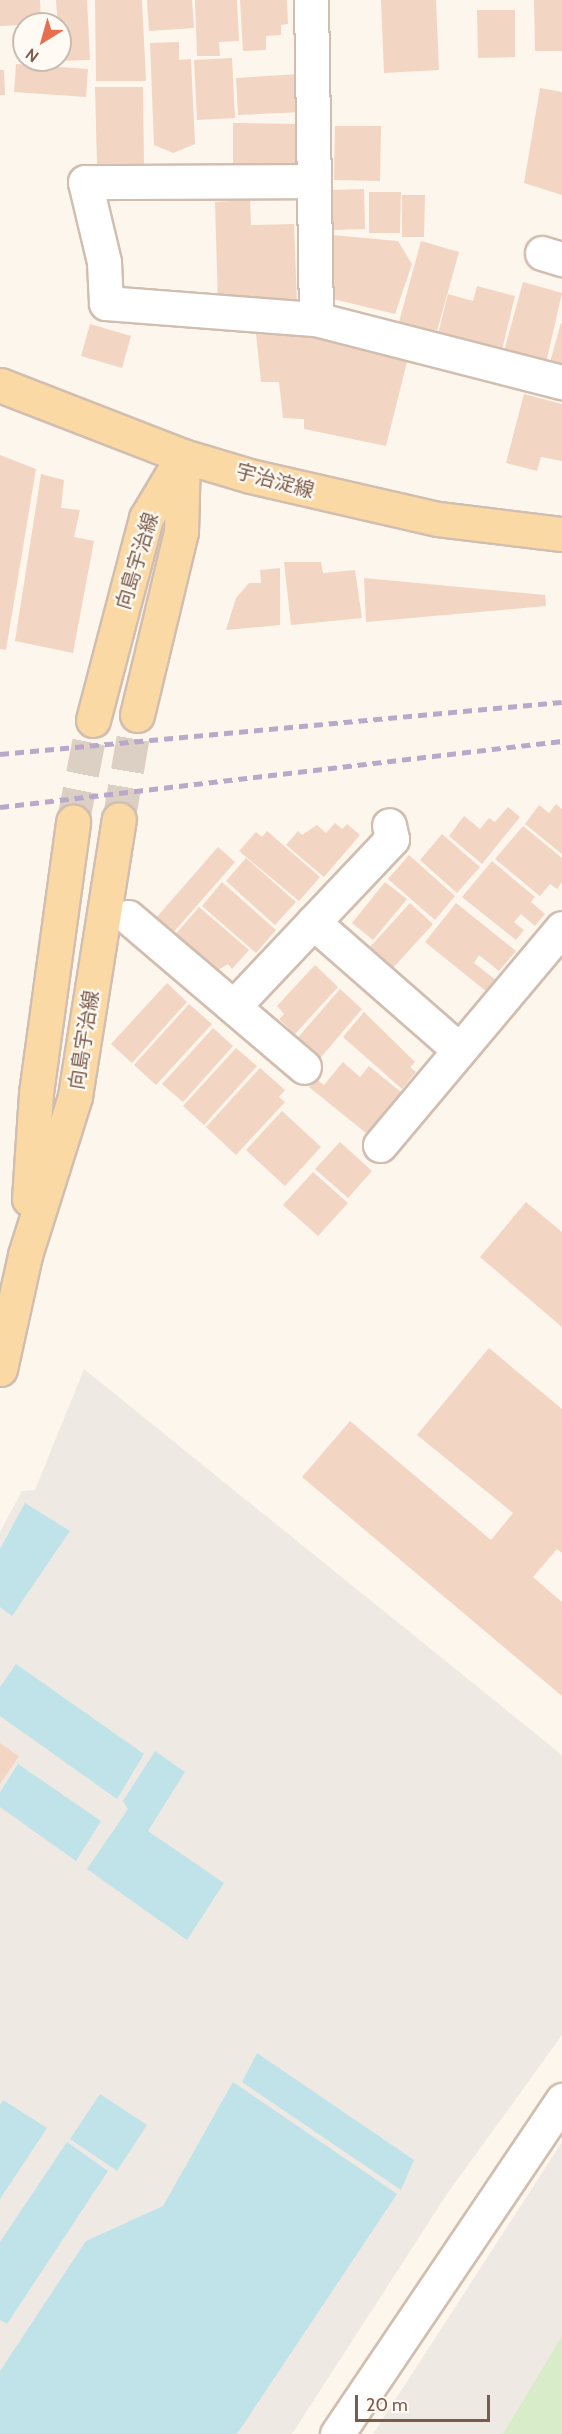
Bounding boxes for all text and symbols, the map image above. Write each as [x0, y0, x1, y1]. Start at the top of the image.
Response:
north arrow [12, 12, 72, 72]
text: N [22, 44, 42, 66]
street label: 宇治淀線 [233, 459, 317, 503]
street label: 向島宇治線 [111, 510, 163, 612]
street label: 向島宇治線 [64, 989, 104, 1091]
scale bar [358, 2383, 493, 2421]
text: 20 m [366, 2394, 408, 2416]

